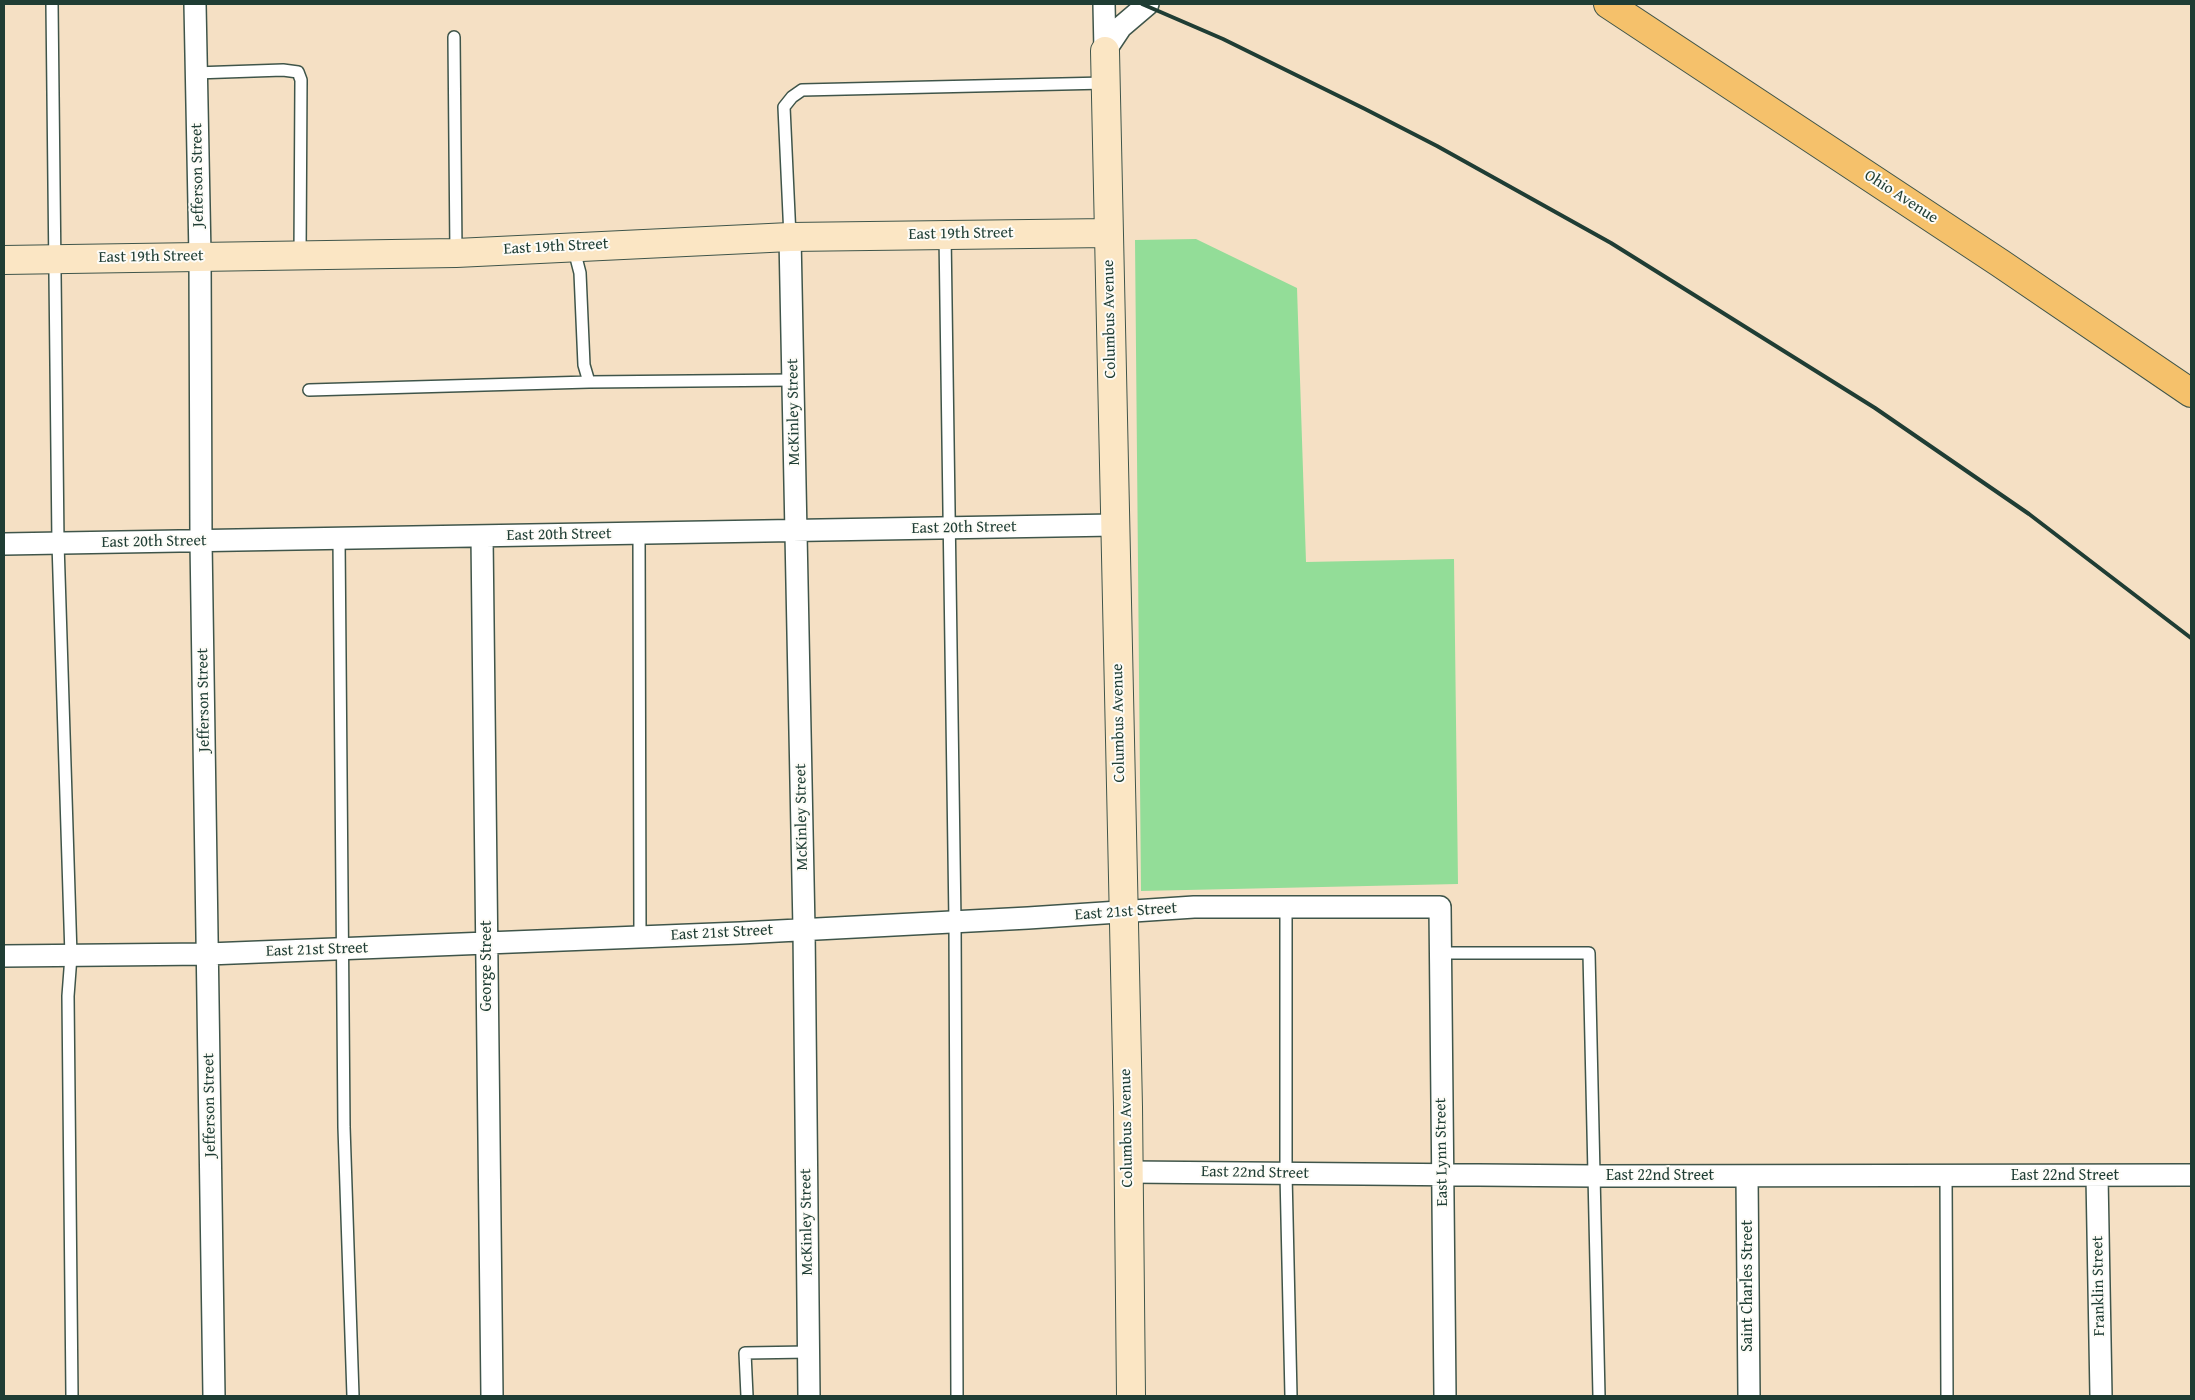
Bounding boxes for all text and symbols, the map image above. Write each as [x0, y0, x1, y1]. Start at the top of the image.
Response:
street label: Jefferson Street [187, 123, 209, 227]
street label: Ohio Avenue [1861, 166, 1941, 228]
street label: East 19th Street [908, 223, 1014, 245]
street label: East 19th Street [503, 235, 609, 259]
street label: East 19th Street [98, 246, 204, 268]
street label: Columbus Avenue [1099, 259, 1121, 379]
street label: McKinley Street [783, 358, 805, 466]
street label: East 20th Street [911, 517, 1017, 539]
street label: East 20th Street [506, 524, 612, 546]
street label: East 20th Street [101, 531, 207, 553]
street label: Jefferson Street [193, 648, 215, 752]
street label: Columbus Avenue [1108, 663, 1130, 783]
street label: McKinley Street [791, 763, 813, 871]
street label: East 21st Street [1074, 899, 1178, 925]
street label: George Street [477, 920, 497, 1012]
street label: East 21st Street [670, 921, 774, 945]
street label: East 21st Street [265, 939, 369, 961]
street label: Jefferson Street [199, 1053, 221, 1157]
street label: Columbus Avenue [1116, 1068, 1138, 1188]
street label: East Lynn Street [1431, 1097, 1453, 1207]
street label: East 22nd Street [1201, 1162, 1309, 1184]
street label: East 22nd Street [1606, 1166, 1714, 1186]
street label: East 22nd Street [2011, 1166, 2119, 1186]
street label: McKinley Street [796, 1168, 818, 1276]
street label: Saint Charles Street [1738, 1220, 1758, 1352]
street label: Franklin Street [2089, 1235, 2109, 1337]

